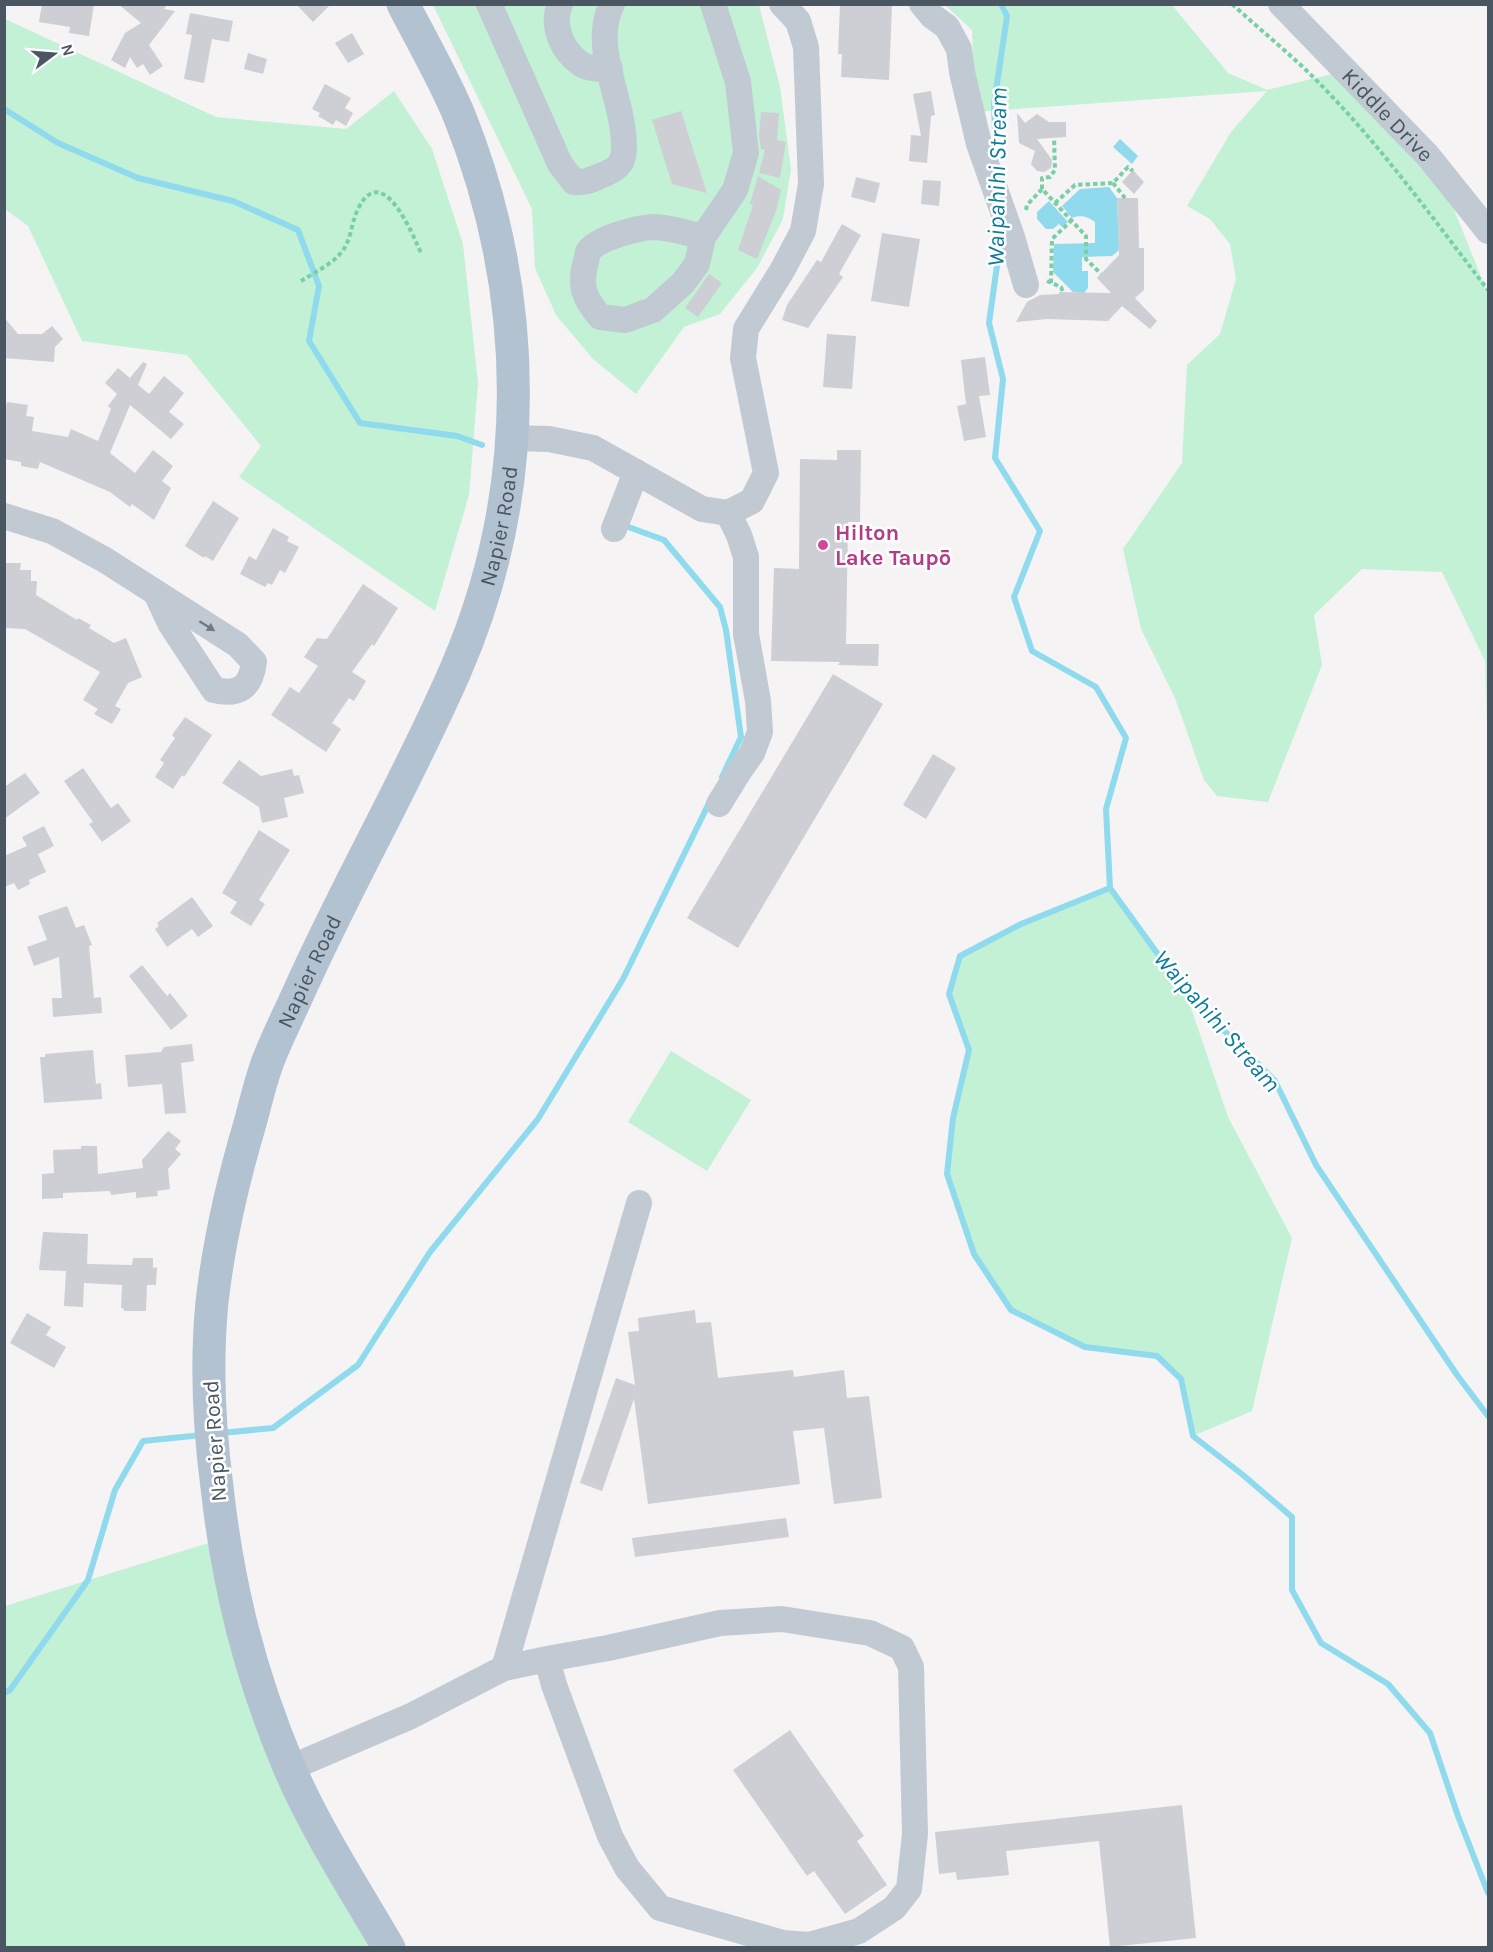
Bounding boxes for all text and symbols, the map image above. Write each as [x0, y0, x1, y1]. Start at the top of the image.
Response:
north arrow [24, 24, 84, 84]
text: N [57, 42, 79, 58]
street label: Kiddle Drive [1336, 63, 1438, 168]
water label: Waipahihi Stream [981, 87, 1013, 267]
street label: Napier Road [475, 465, 523, 589]
place label: Hilton Lake Taupō [835, 520, 951, 571]
marker: Hilton Lake Taupō [816, 538, 830, 552]
one-way arrow [199, 620, 215, 631]
street label: Napier Road [272, 911, 347, 1032]
water label: Waipahihi Stream [1148, 944, 1286, 1098]
street label: Napier Road [198, 1379, 232, 1503]

